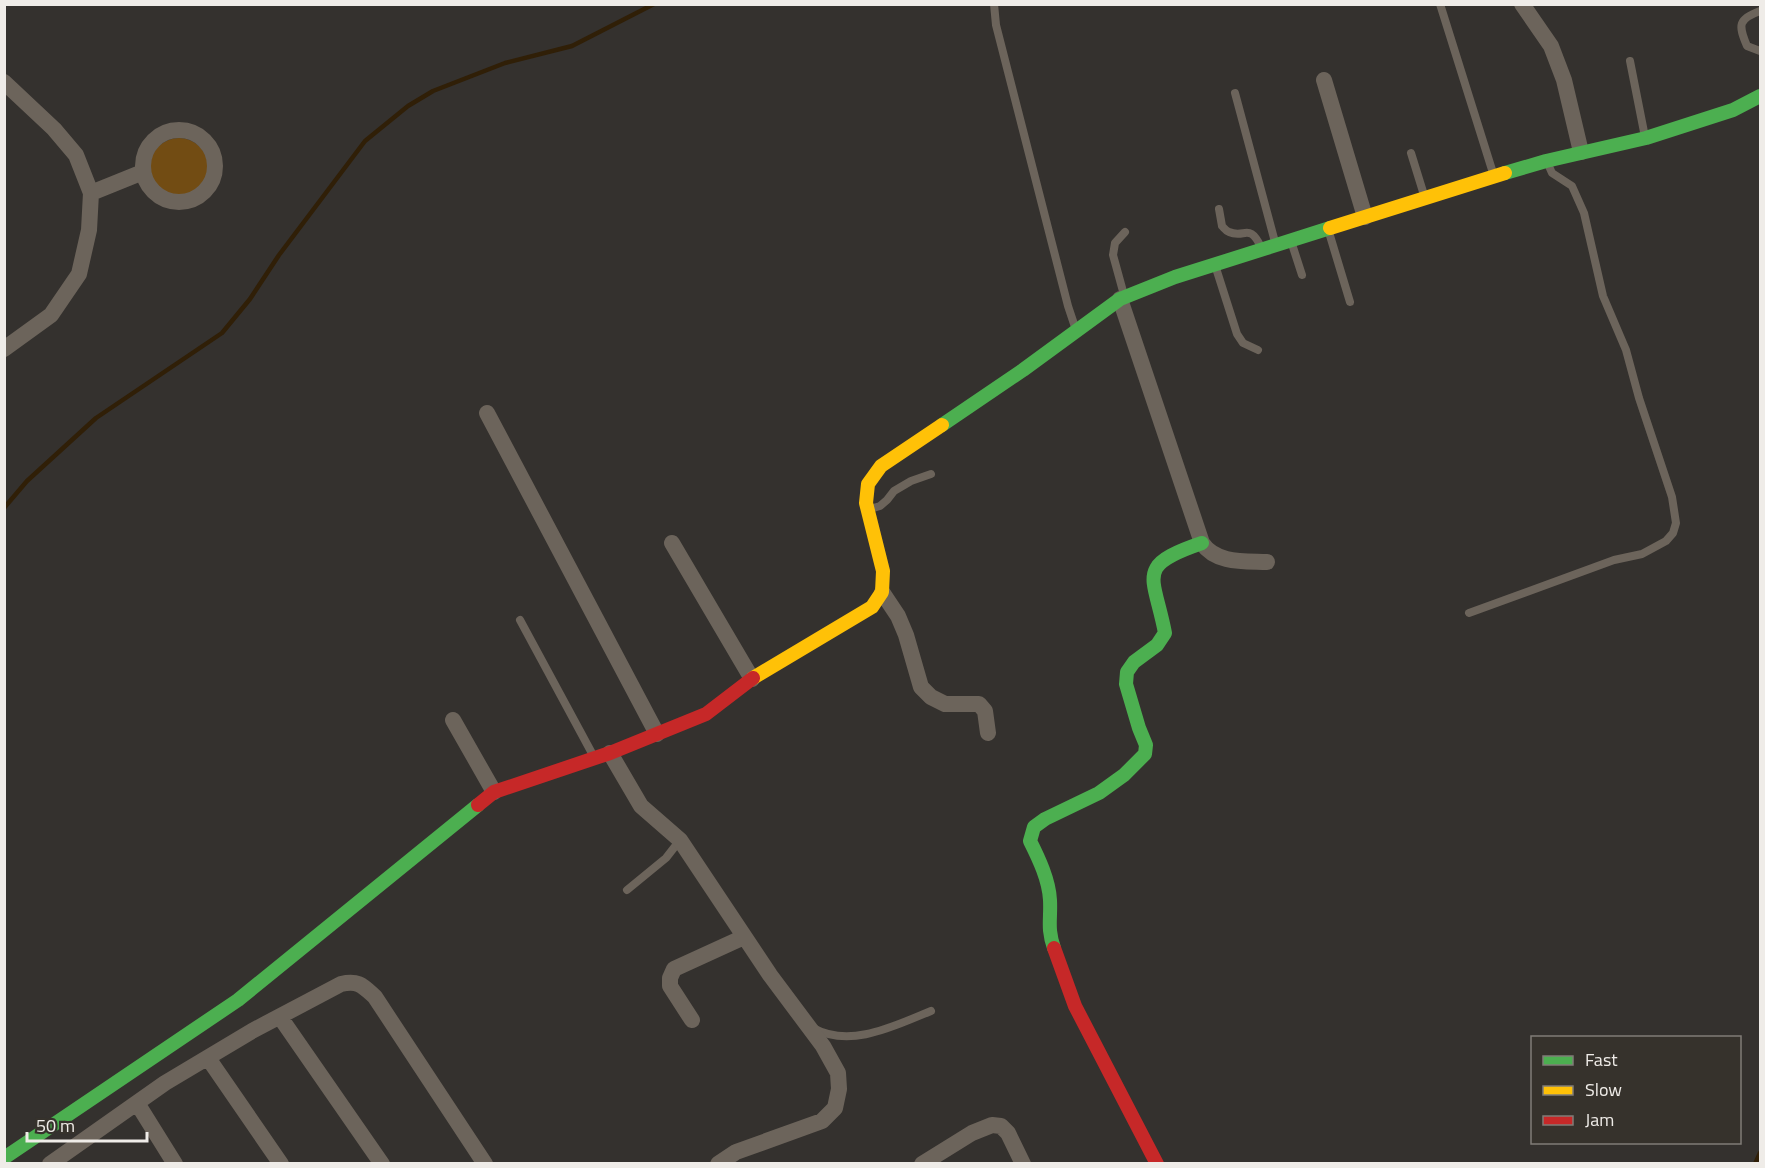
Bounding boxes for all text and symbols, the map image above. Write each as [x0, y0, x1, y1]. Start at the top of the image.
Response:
legend [1531, 1036, 1741, 1144]
text: Fast [1585, 1046, 1618, 1073]
text: Slow [1585, 1076, 1622, 1103]
scale bar [27, 1105, 147, 1143]
text: Jam [1585, 1106, 1614, 1133]
text: 50 m [36, 1112, 75, 1139]

